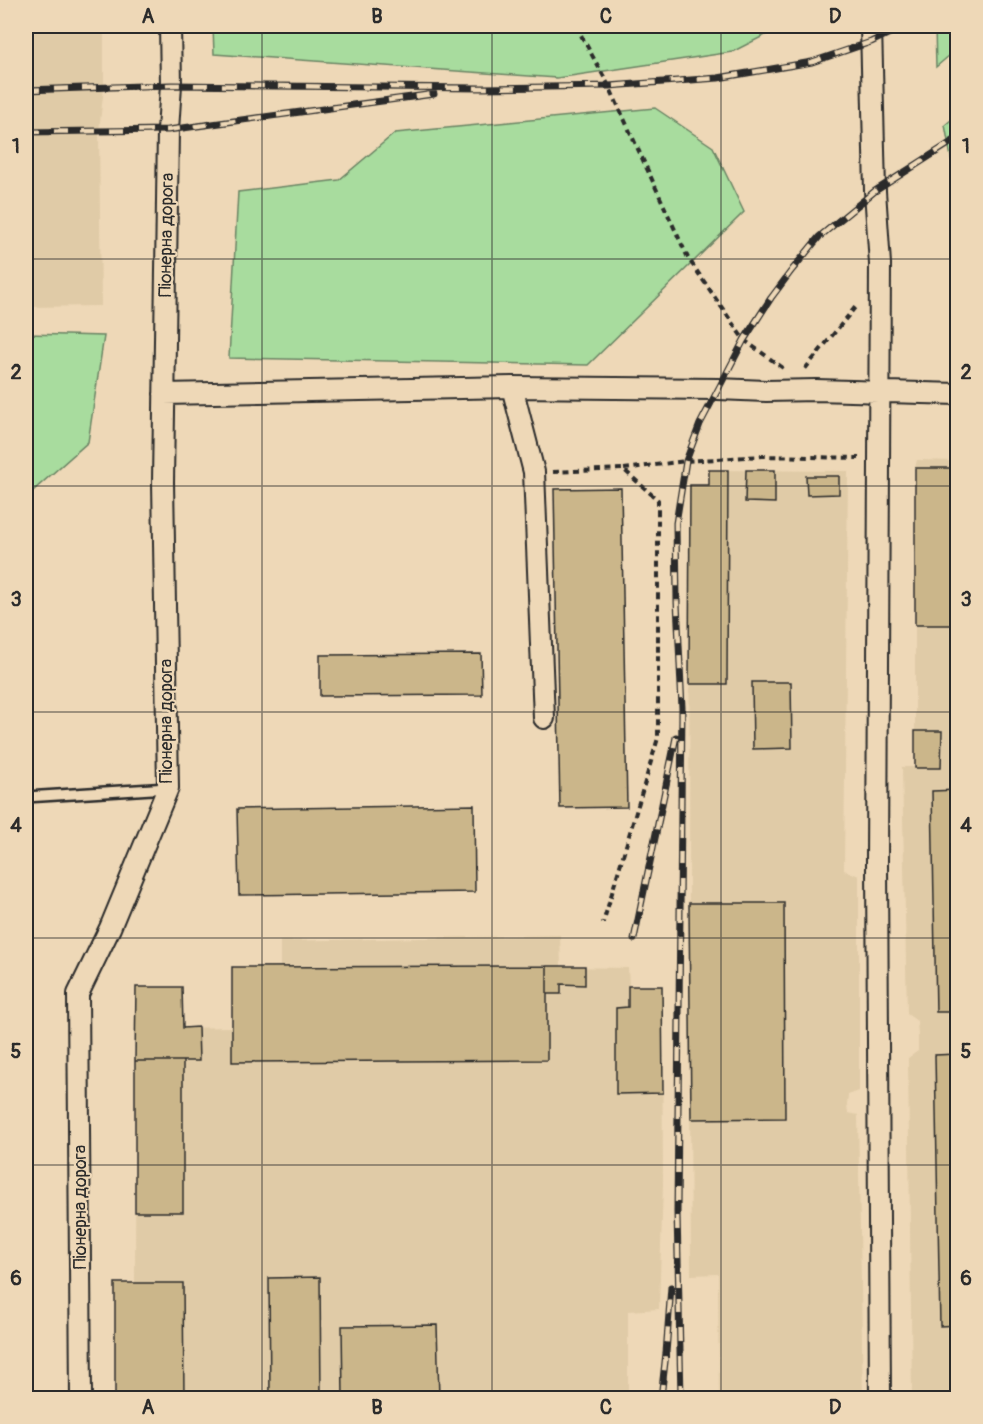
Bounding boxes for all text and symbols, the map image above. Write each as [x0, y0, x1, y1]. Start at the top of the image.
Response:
text: A [142, 4, 155, 29]
text: B [371, 4, 383, 29]
text: C [600, 4, 612, 29]
text: D [829, 4, 842, 29]
text: 1 [12, 134, 20, 159]
text: 1 [962, 134, 970, 159]
street label: Піонерна дорога [154, 173, 179, 297]
text: 2 [10, 360, 22, 385]
text: 2 [960, 360, 972, 385]
text: 3 [10, 587, 22, 612]
text: 3 [960, 587, 972, 612]
street label: Піонерна дорога [155, 659, 178, 783]
text: 4 [10, 813, 22, 838]
text: 4 [960, 813, 972, 838]
text: 5 [11, 1039, 22, 1064]
text: 5 [961, 1039, 972, 1064]
street label: Піонерна дорога [69, 1145, 92, 1269]
text: 6 [10, 1266, 22, 1291]
text: 6 [960, 1266, 972, 1291]
text: A [142, 1395, 155, 1420]
text: B [371, 1395, 383, 1420]
text: C [600, 1395, 612, 1420]
text: D [829, 1395, 842, 1420]

